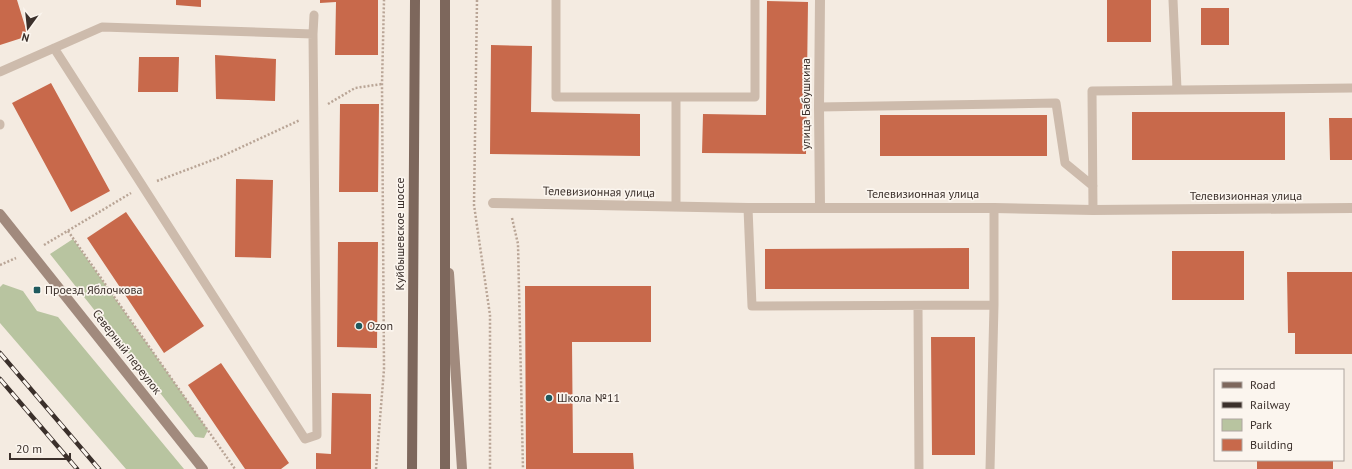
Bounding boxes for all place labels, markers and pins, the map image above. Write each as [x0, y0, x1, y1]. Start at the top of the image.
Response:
place label: Проезд Яблочкова [45, 282, 142, 297]
marker: Проезд Яблочкова [32, 285, 42, 295]
place label: Ozon [367, 318, 393, 333]
marker: Ozon [354, 321, 364, 331]
place label: Школа №11 [557, 390, 620, 405]
marker: Школа №11 [544, 393, 554, 403]

